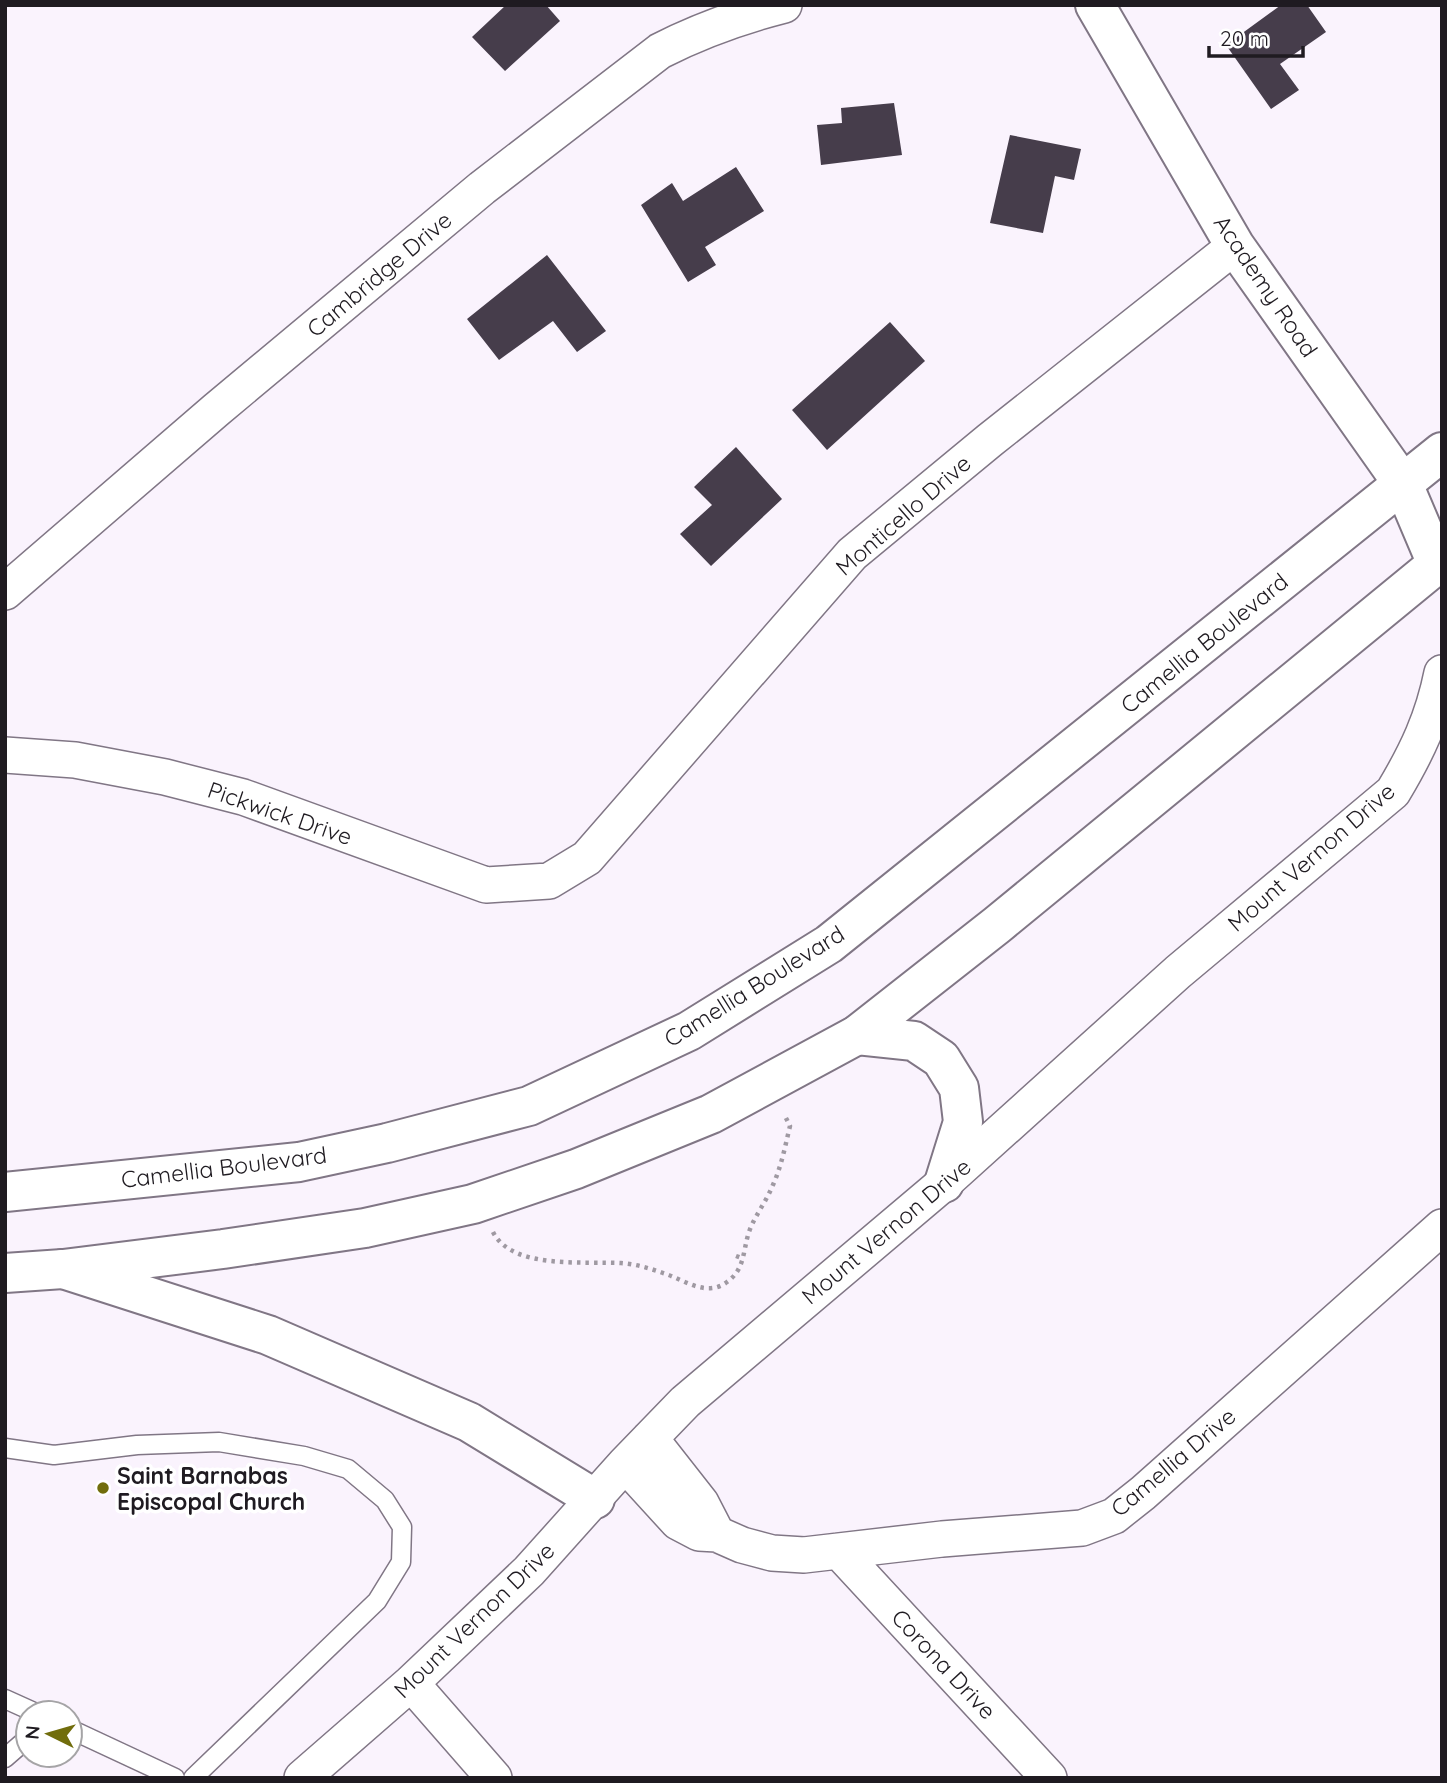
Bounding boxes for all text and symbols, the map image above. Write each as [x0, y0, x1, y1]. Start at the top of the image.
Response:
scale bar [1209, 14, 1304, 58]
text: 20 m [1220, 25, 1269, 51]
street label: Cambridge Drive [301, 205, 457, 343]
street label: Academy Road [1208, 210, 1324, 362]
street label: Monticello Drive [829, 448, 977, 582]
street label: Camellia Boulevard [1114, 567, 1294, 719]
street label: Pickwick Drive [204, 775, 356, 851]
street label: Mount Vernon Drive [1221, 776, 1401, 938]
street label: Camellia Boulevard [659, 919, 849, 1053]
street label: Camellia Boulevard [120, 1140, 328, 1194]
street label: Mount Vernon Drive [795, 1152, 977, 1310]
street label: Camellia Drive [1105, 1401, 1241, 1523]
place label: Saint Barnabas Episcopal Church [117, 1461, 305, 1516]
marker: Saint Barnabas Episcopal Church [95, 1480, 111, 1496]
street label: Mount Vernon Drive [388, 1536, 560, 1704]
street label: Corona Drive [886, 1603, 1002, 1725]
north arrow [14, 1699, 84, 1769]
text: N [20, 1725, 45, 1741]

